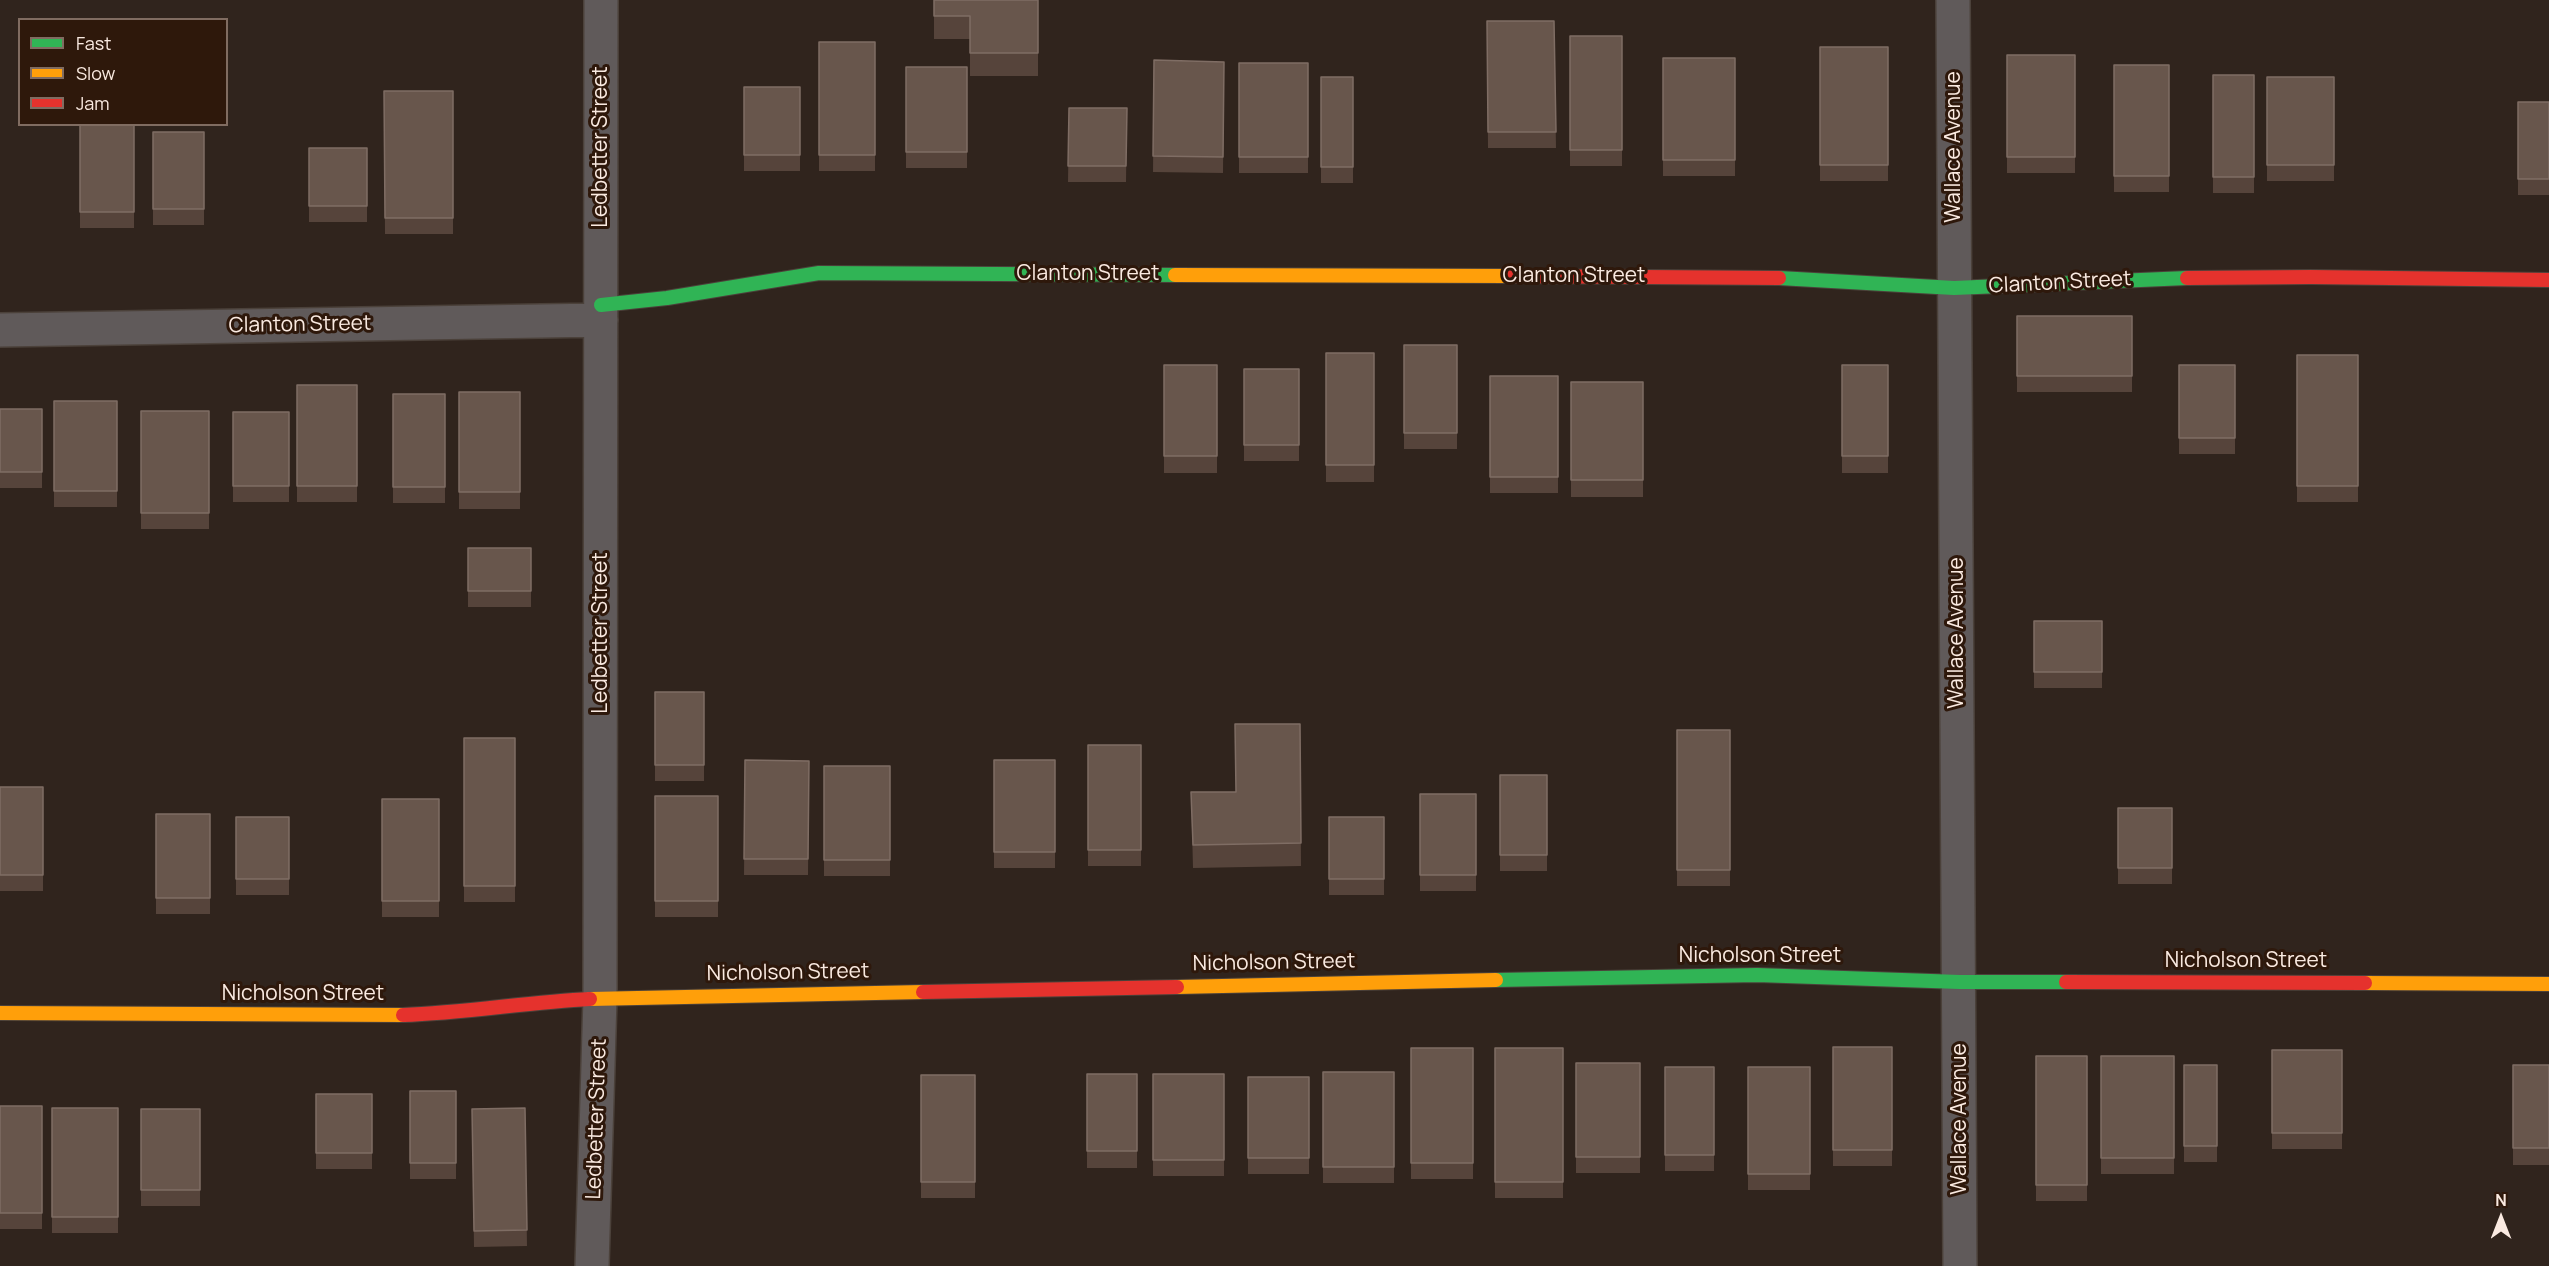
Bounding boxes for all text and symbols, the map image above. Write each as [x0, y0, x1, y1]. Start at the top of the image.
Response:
legend [18, 18, 228, 126]
text: Fast [76, 31, 111, 55]
text: Slow [76, 61, 115, 85]
street label: Ledbetter Street [588, 66, 614, 228]
street label: Wallace Avenue [1941, 71, 1967, 223]
text: Jam [76, 91, 110, 115]
street label: Clanton Street [1017, 261, 1159, 287]
street label: Clanton Street [1503, 263, 1645, 289]
street label: Clanton Street [1988, 267, 2132, 299]
street label: Clanton Street [228, 311, 372, 339]
street label: Ledbetter Street [588, 552, 614, 714]
street label: Wallace Avenue [1944, 557, 1970, 709]
street label: Nicholson Street [1679, 943, 1841, 969]
street label: Nicholson Street [2165, 948, 2327, 974]
street label: Nicholson Street [1193, 949, 1355, 977]
street label: Nicholson Street [707, 959, 869, 987]
street label: Nicholson Street [222, 981, 384, 1007]
street label: Ledbetter Street [582, 1038, 612, 1200]
street label: Wallace Avenue [1947, 1043, 1973, 1195]
north arrow [2471, 1188, 2531, 1248]
text: N [2495, 1189, 2507, 1211]

